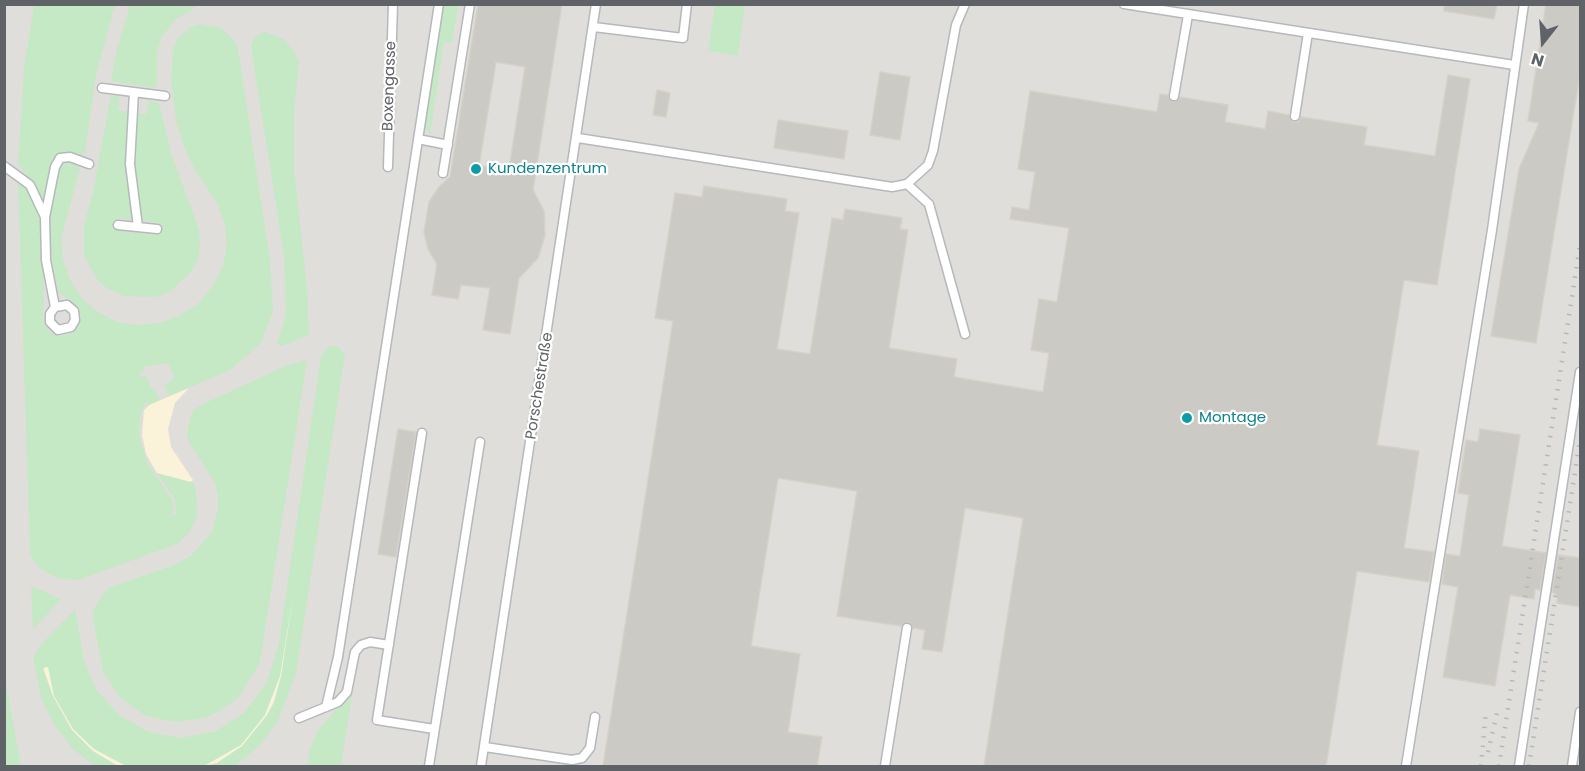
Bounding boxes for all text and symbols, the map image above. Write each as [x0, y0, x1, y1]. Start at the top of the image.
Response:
north arrow [1513, 12, 1573, 72]
street label: Boxengasse [379, 41, 401, 131]
text: N [1528, 47, 1547, 72]
place label: Kundenzentrum [488, 160, 607, 178]
marker: Kundenzentrum [469, 162, 483, 176]
street label: Porschestraße [523, 331, 557, 441]
place label: Montage [1199, 409, 1266, 427]
marker: Montage [1180, 411, 1194, 425]

